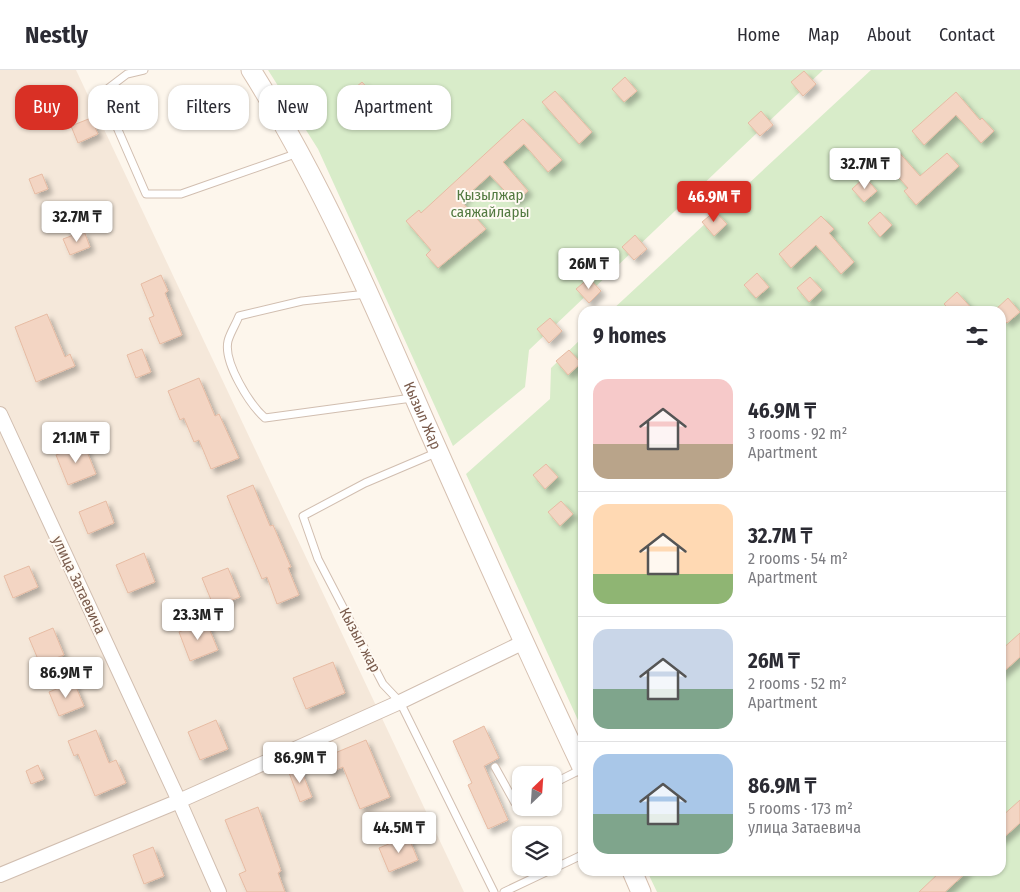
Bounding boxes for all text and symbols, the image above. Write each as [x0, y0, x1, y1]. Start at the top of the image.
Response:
text: Nestly [25, 21, 88, 49]
text: Home [737, 24, 780, 46]
text: Map [808, 24, 839, 46]
text: About [867, 24, 911, 46]
text: Contact [939, 24, 995, 46]
chip: Buy [15, 85, 78, 130]
chip: Rent [88, 85, 158, 130]
chip: Filters [168, 85, 249, 130]
chip: New [259, 85, 327, 130]
chip: Apartment [337, 85, 451, 130]
pin: 32.7M ₸ [819, 148, 911, 190]
text: 32.7M ₸ [841, 154, 889, 173]
pin: 46.9M ₸ [668, 180, 760, 223]
park label: Қызылжар саяжайлары [451, 186, 529, 221]
text: 46.9M ₸ [688, 187, 740, 206]
pin: 32.7M ₸ [31, 200, 123, 243]
text: 32.7M ₸ [53, 207, 101, 226]
pin: 26M ₸ [554, 248, 624, 290]
text: 26M ₸ [569, 254, 609, 273]
icon: filters [963, 322, 991, 350]
text: 9 homes [593, 323, 666, 349]
street label: Кызыл Жар [400, 379, 445, 452]
text: 46.9M ₸ [748, 398, 816, 424]
icon: home [633, 399, 693, 459]
pin: 21.1M ₸ [30, 422, 122, 464]
text: 3 rooms · 92 m² [748, 424, 847, 443]
text: 21.1M ₸ [53, 428, 99, 447]
text: Apartment [748, 443, 817, 462]
text: 32.7M ₸ [748, 523, 812, 549]
icon: home [633, 524, 693, 584]
street label: улица Затаевича [48, 533, 110, 637]
text: 2 rooms · 54 m² [748, 549, 848, 568]
text: Apartment [748, 568, 817, 587]
pin: 23.3M ₸ [152, 598, 244, 641]
text: 23.3M ₸ [173, 605, 223, 624]
street label: Кызыл жар [335, 605, 385, 675]
text: 26M ₸ [748, 648, 800, 674]
icon: home [633, 649, 693, 709]
pin: 86.9M ₸ [20, 656, 112, 699]
text: 86.9M ₸ [40, 663, 92, 682]
text: 2 rooms · 52 m² [748, 674, 847, 693]
text: Apartment [748, 693, 817, 712]
pin: 86.9M ₸ [254, 742, 346, 784]
text: 86.9M ₸ [274, 748, 326, 767]
north arrow [512, 766, 562, 816]
map controls [512, 766, 562, 876]
text: 86.9M ₸ [748, 773, 816, 799]
icon: home [633, 774, 693, 834]
text: 5 rooms · 173 m² [748, 799, 853, 818]
pin: 44.5M ₸ [353, 812, 445, 854]
text: 44.5M ₸ [373, 818, 425, 837]
text: улица Затаевича [748, 818, 861, 837]
button: layers [512, 826, 562, 876]

